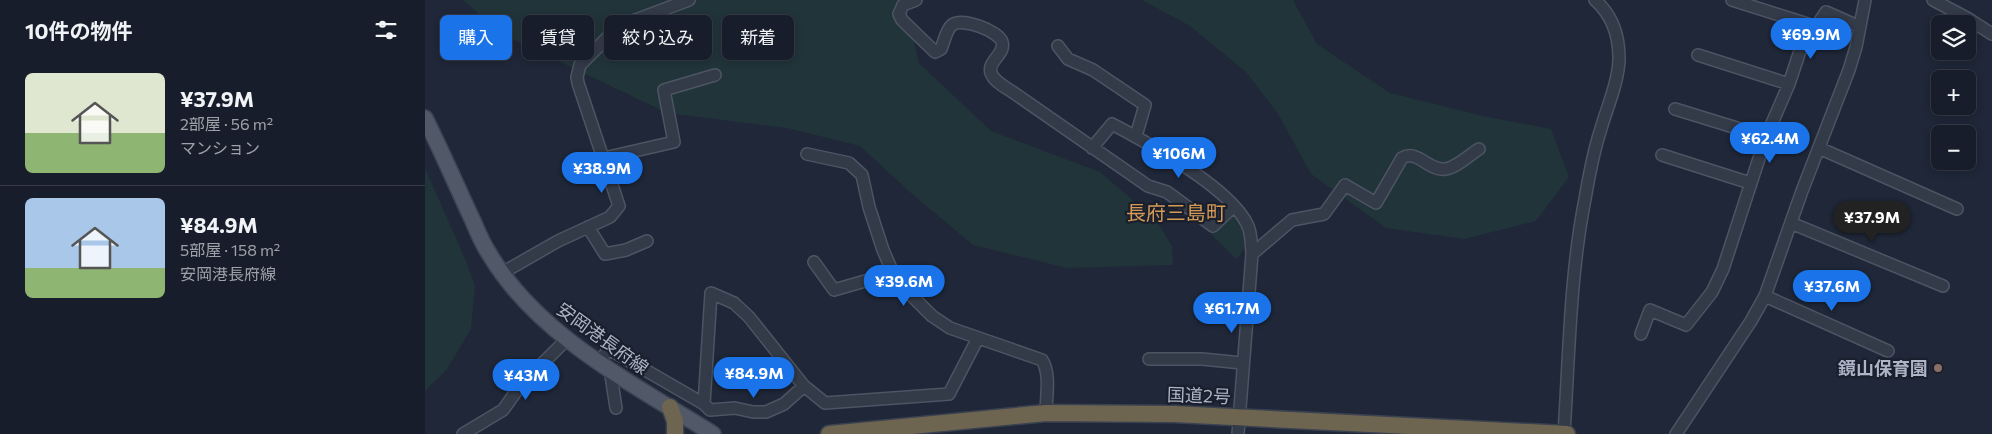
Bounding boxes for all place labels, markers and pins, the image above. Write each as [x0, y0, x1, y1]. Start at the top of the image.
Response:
pin: ¥69.9M [1770, 18, 1852, 60]
pin: ¥62.4M [1729, 121, 1811, 164]
pin: ¥106M [1144, 136, 1214, 179]
pin: ¥38.9M [561, 152, 643, 194]
pin: ¥37.9M [1831, 200, 1913, 243]
pin: ¥39.6M [863, 264, 945, 307]
pin: ¥37.6M [1791, 270, 1873, 312]
pin: ¥61.7M [1191, 292, 1273, 334]
pin: ¥84.9M [713, 356, 795, 399]
place label: 鏡山保育園 [1837, 357, 1928, 379]
pin: ¥43M [496, 358, 556, 401]
marker: 鏡山保育園 [1932, 362, 1944, 374]

